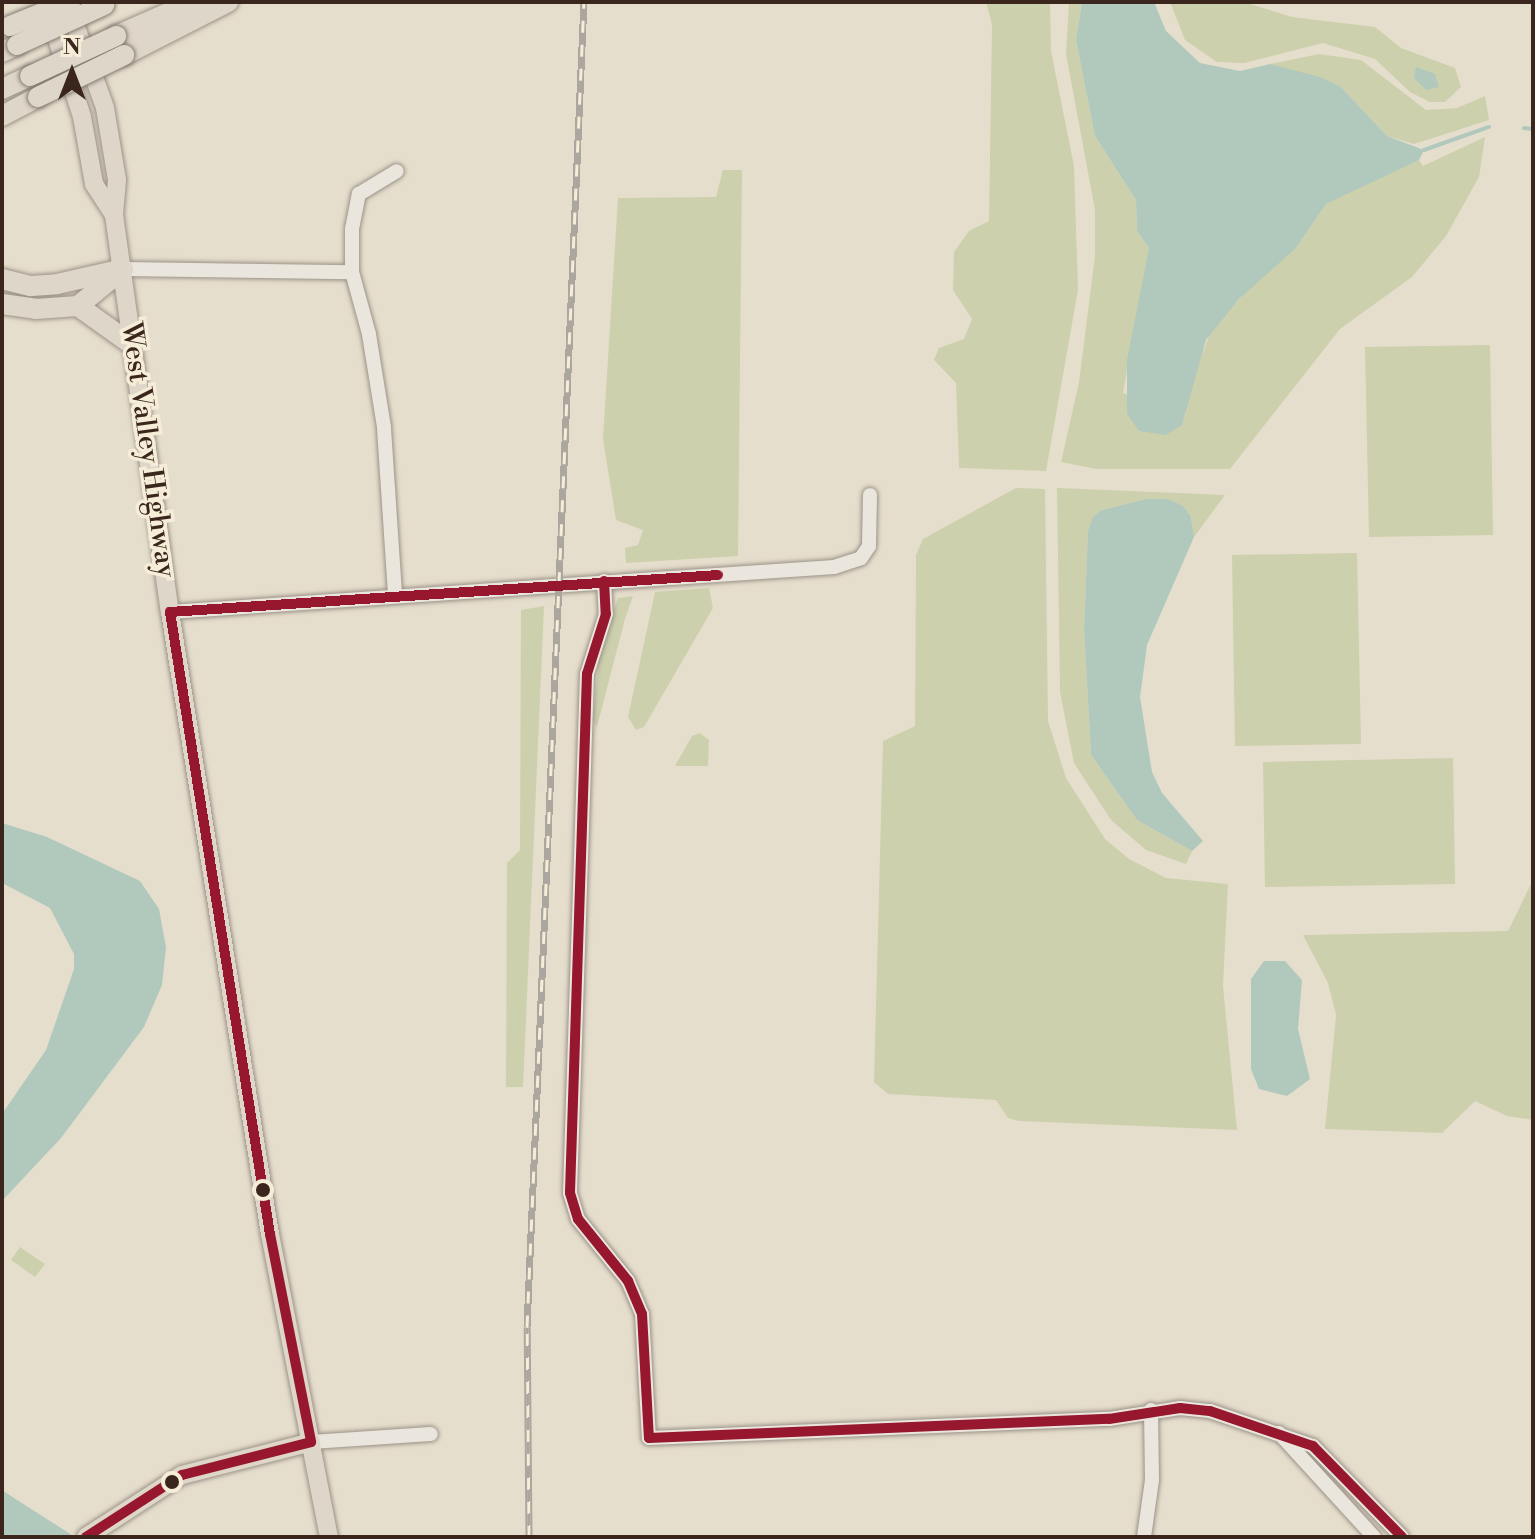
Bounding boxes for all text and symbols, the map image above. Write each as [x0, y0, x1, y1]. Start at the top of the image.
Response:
north arrow [32, 32, 112, 112]
text: N [63, 34, 81, 61]
street label: West Valley Highway [113, 320, 183, 580]
unlabelled marker [255, 1182, 271, 1198]
unlabelled marker [164, 1474, 180, 1490]

